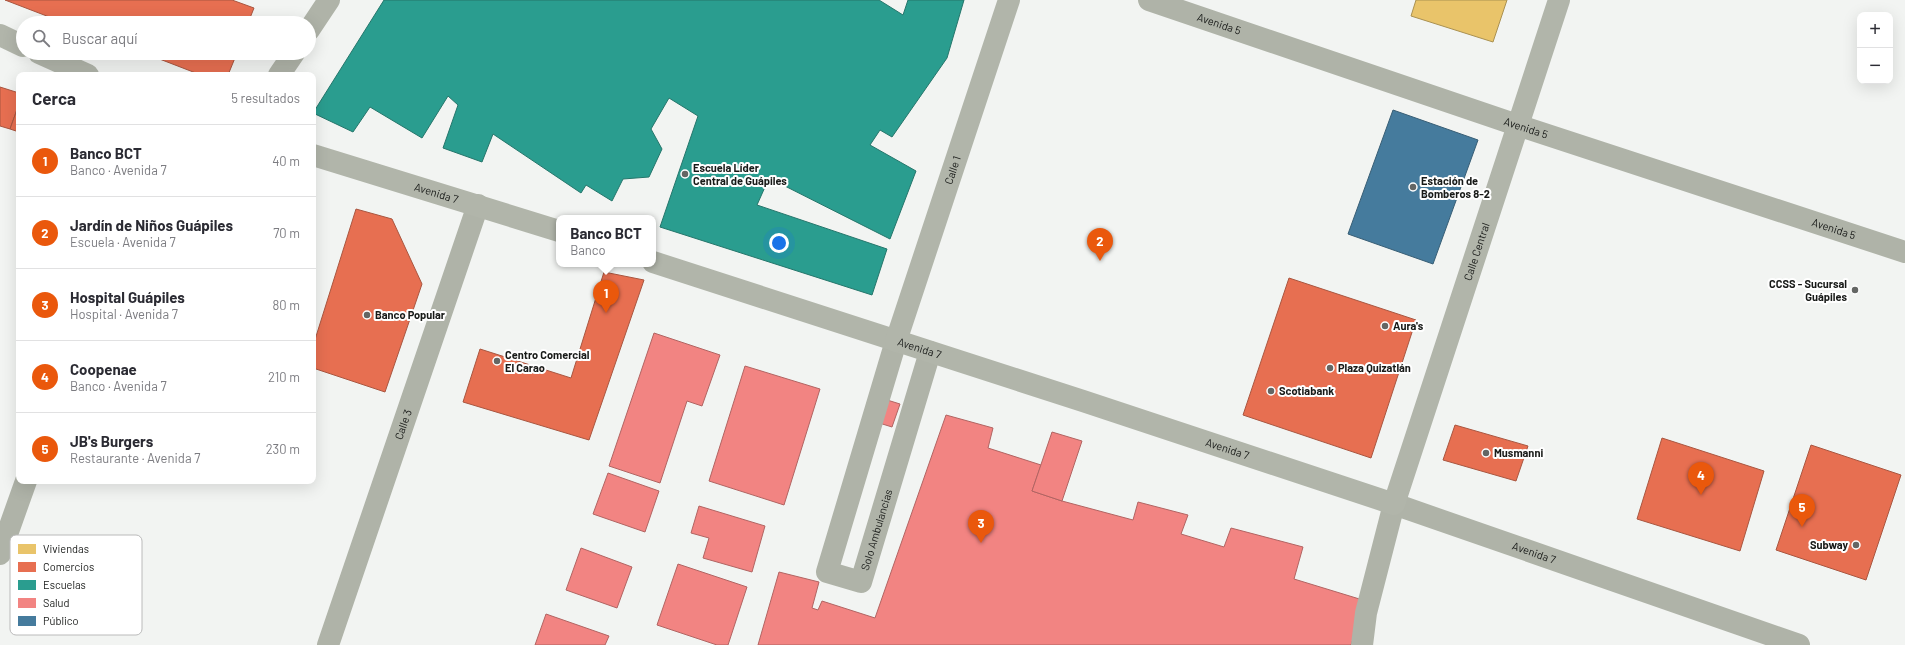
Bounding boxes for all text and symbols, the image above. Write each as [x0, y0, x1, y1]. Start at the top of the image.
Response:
street label: Avenida 5 [1196, 10, 1243, 37]
map controls [1857, 12, 1893, 84]
button: + [1857, 12, 1893, 48]
search box [16, 16, 316, 60]
icon: search [30, 27, 52, 49]
text: Buscar aquí [62, 29, 138, 47]
button: − [1857, 48, 1893, 84]
text: Cerca [32, 88, 76, 108]
text: 5 resultados [231, 90, 300, 106]
street label: Avenida 5 [1502, 114, 1550, 141]
text: Banco BCT [70, 144, 142, 162]
text: 1 [43, 153, 47, 169]
text: 40 m [272, 153, 300, 169]
street label: Calle 1 [941, 154, 963, 186]
place label: Escuela Líder Central de Guápiles [693, 161, 787, 187]
text: Banco · Avenida 7 [70, 162, 167, 178]
marker: Escuela Líder Central de Guápiles [680, 169, 690, 179]
place label: Estación de Bomberos 8-2 [1421, 174, 1490, 200]
street label: Avenida 7 [413, 180, 460, 205]
marker: Estación de Bomberos 8-2 [1408, 182, 1418, 192]
popup [556, 215, 656, 267]
street label: Avenida 5 [1810, 215, 1858, 242]
text: Jardín de Niños Guápiles [70, 216, 233, 234]
street label: Calle Central [1461, 221, 1492, 282]
text: Banco BCT [570, 224, 642, 242]
text: 2 [41, 225, 49, 241]
text: 70 m [273, 225, 300, 241]
pin: 2 [1087, 228, 1113, 261]
your location [769, 233, 789, 253]
text: Escuela · Avenida 7 [70, 234, 176, 250]
text: Banco [570, 242, 606, 258]
place label: CCSS - Sucursal Guápiles [1769, 277, 1847, 303]
pin: 1 [593, 280, 619, 313]
marker: CCSS - Sucursal Guápiles [1850, 285, 1860, 295]
text: Hospital Guápiles [70, 288, 185, 306]
text: 3 [41, 297, 49, 313]
text: 80 m [273, 297, 300, 313]
text: Hospital · Avenida 7 [70, 306, 178, 322]
place label: Banco Popular [375, 308, 446, 321]
marker: Banco Popular [362, 310, 372, 320]
place label: Aura's [1393, 319, 1424, 332]
marker: Aura's [1380, 321, 1390, 331]
street label: Avenida 7 [896, 335, 943, 361]
place label: Centro Comercial El Carao [505, 348, 590, 374]
marker: Centro Comercial El Carao [492, 356, 502, 366]
text: Coopenae [70, 360, 137, 378]
place label: Plaza Quizatlán [1338, 361, 1411, 374]
marker: Plaza Quizatlán [1325, 363, 1335, 373]
text: 4 [41, 369, 49, 385]
text: 210 m [268, 369, 300, 385]
text: Banco · Avenida 7 [70, 378, 167, 394]
place label: Scotiabank [1279, 384, 1334, 397]
marker: Scotiabank [1266, 386, 1276, 396]
street label: Calle 3 [392, 408, 414, 441]
text: JB's Burgers [70, 432, 153, 450]
street label: Avenida 7 [1204, 435, 1251, 462]
text: 5 [41, 441, 49, 457]
text: 230 m [266, 441, 300, 457]
place label: Musmanni [1494, 446, 1543, 459]
marker: Musmanni [1481, 448, 1491, 458]
text: Restaurante · Avenida 7 [70, 450, 200, 466]
pin: 4 [1688, 462, 1714, 495]
street label: Solo Ambulancias [858, 487, 895, 572]
pin: 5 [1789, 494, 1815, 527]
pin: 3 [968, 510, 994, 543]
legend [10, 535, 142, 635]
place label: Subway [1810, 538, 1848, 551]
street label: Avenida 7 [1511, 539, 1558, 566]
marker: Subway [1851, 540, 1861, 550]
text: Viviendas [43, 542, 89, 555]
text: Comercios [43, 560, 94, 573]
text: Escuelas [43, 578, 86, 591]
text: Salud [43, 596, 69, 609]
text: Público [43, 614, 78, 627]

